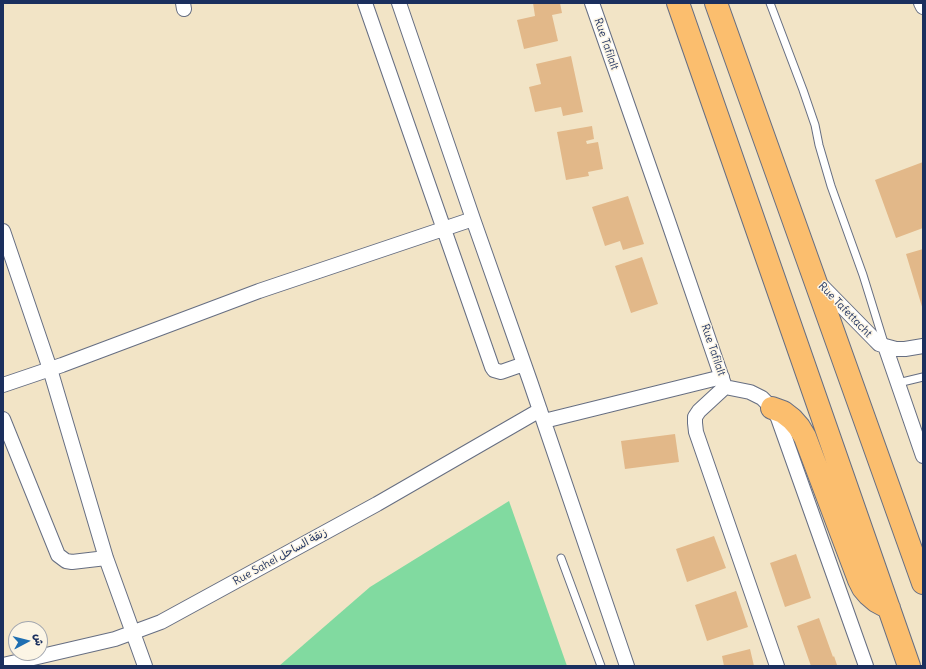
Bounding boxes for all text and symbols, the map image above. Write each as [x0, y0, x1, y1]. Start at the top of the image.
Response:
street label: Rue Tafilalt [591, 16, 621, 72]
street label: Rue Tafettacht [815, 280, 875, 340]
street label: Rue Tafilalt [698, 322, 728, 378]
street label: Rue Sahel زنقة الساحل [231, 526, 329, 588]
north arrow [8, 621, 48, 661]
text: ش [31, 633, 47, 647]

